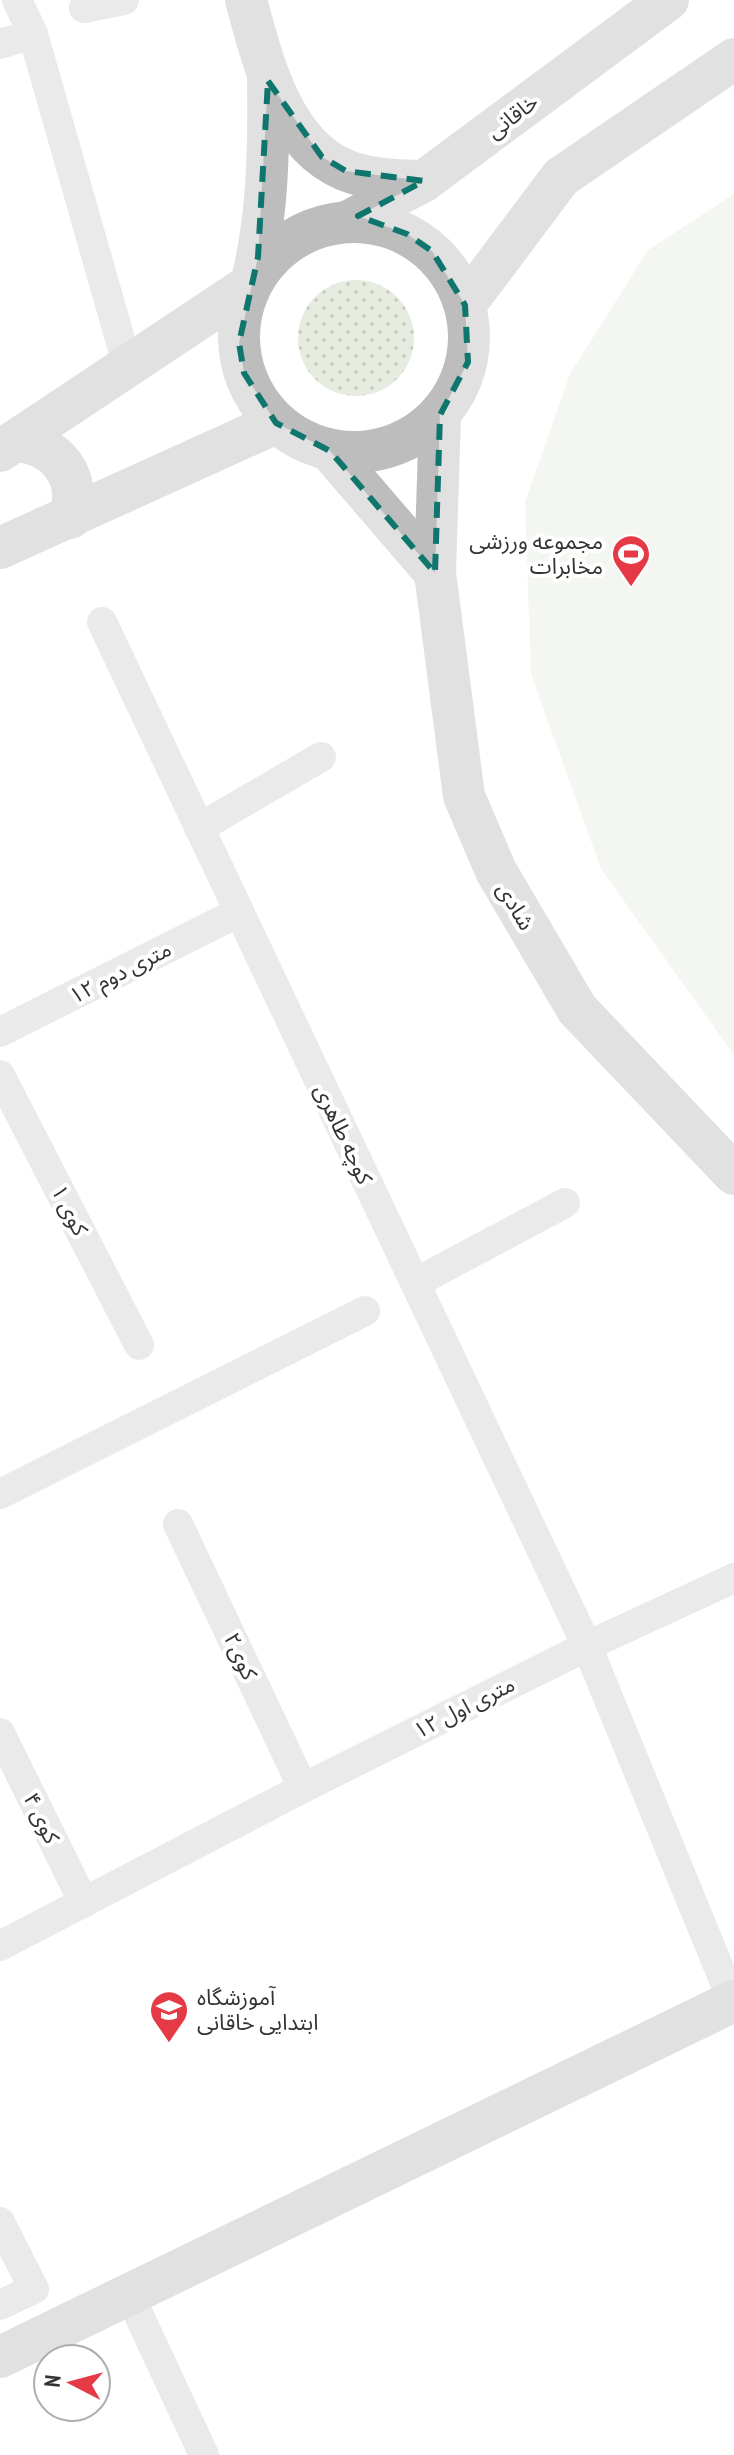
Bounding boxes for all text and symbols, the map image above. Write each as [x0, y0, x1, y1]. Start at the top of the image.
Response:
street label: خاقانی [481, 87, 543, 145]
place label: مجموعه ورزشی مخابرات [469, 527, 603, 580]
sports icon: مجموعه ورزشی مخابرات [610, 533, 652, 588]
street label: شادی [491, 877, 541, 935]
street label: ۱۲ متری دوم [64, 934, 177, 1012]
street label: کوچه طاهری [308, 1080, 380, 1190]
street label: کوی ۱ [45, 1180, 95, 1241]
street label: کوی۲ [218, 1628, 264, 1685]
street label: ۱۲ متری اول [409, 1670, 519, 1744]
street label: کوی ۴ [18, 1788, 67, 1849]
place label: آموزشگاه ابتدایی خاقانی [197, 1983, 318, 2036]
school or university icon: آموزشگاه ابتدایی خاقانی [148, 1989, 190, 2044]
north arrow [32, 2343, 112, 2423]
text: N [38, 2374, 67, 2388]

